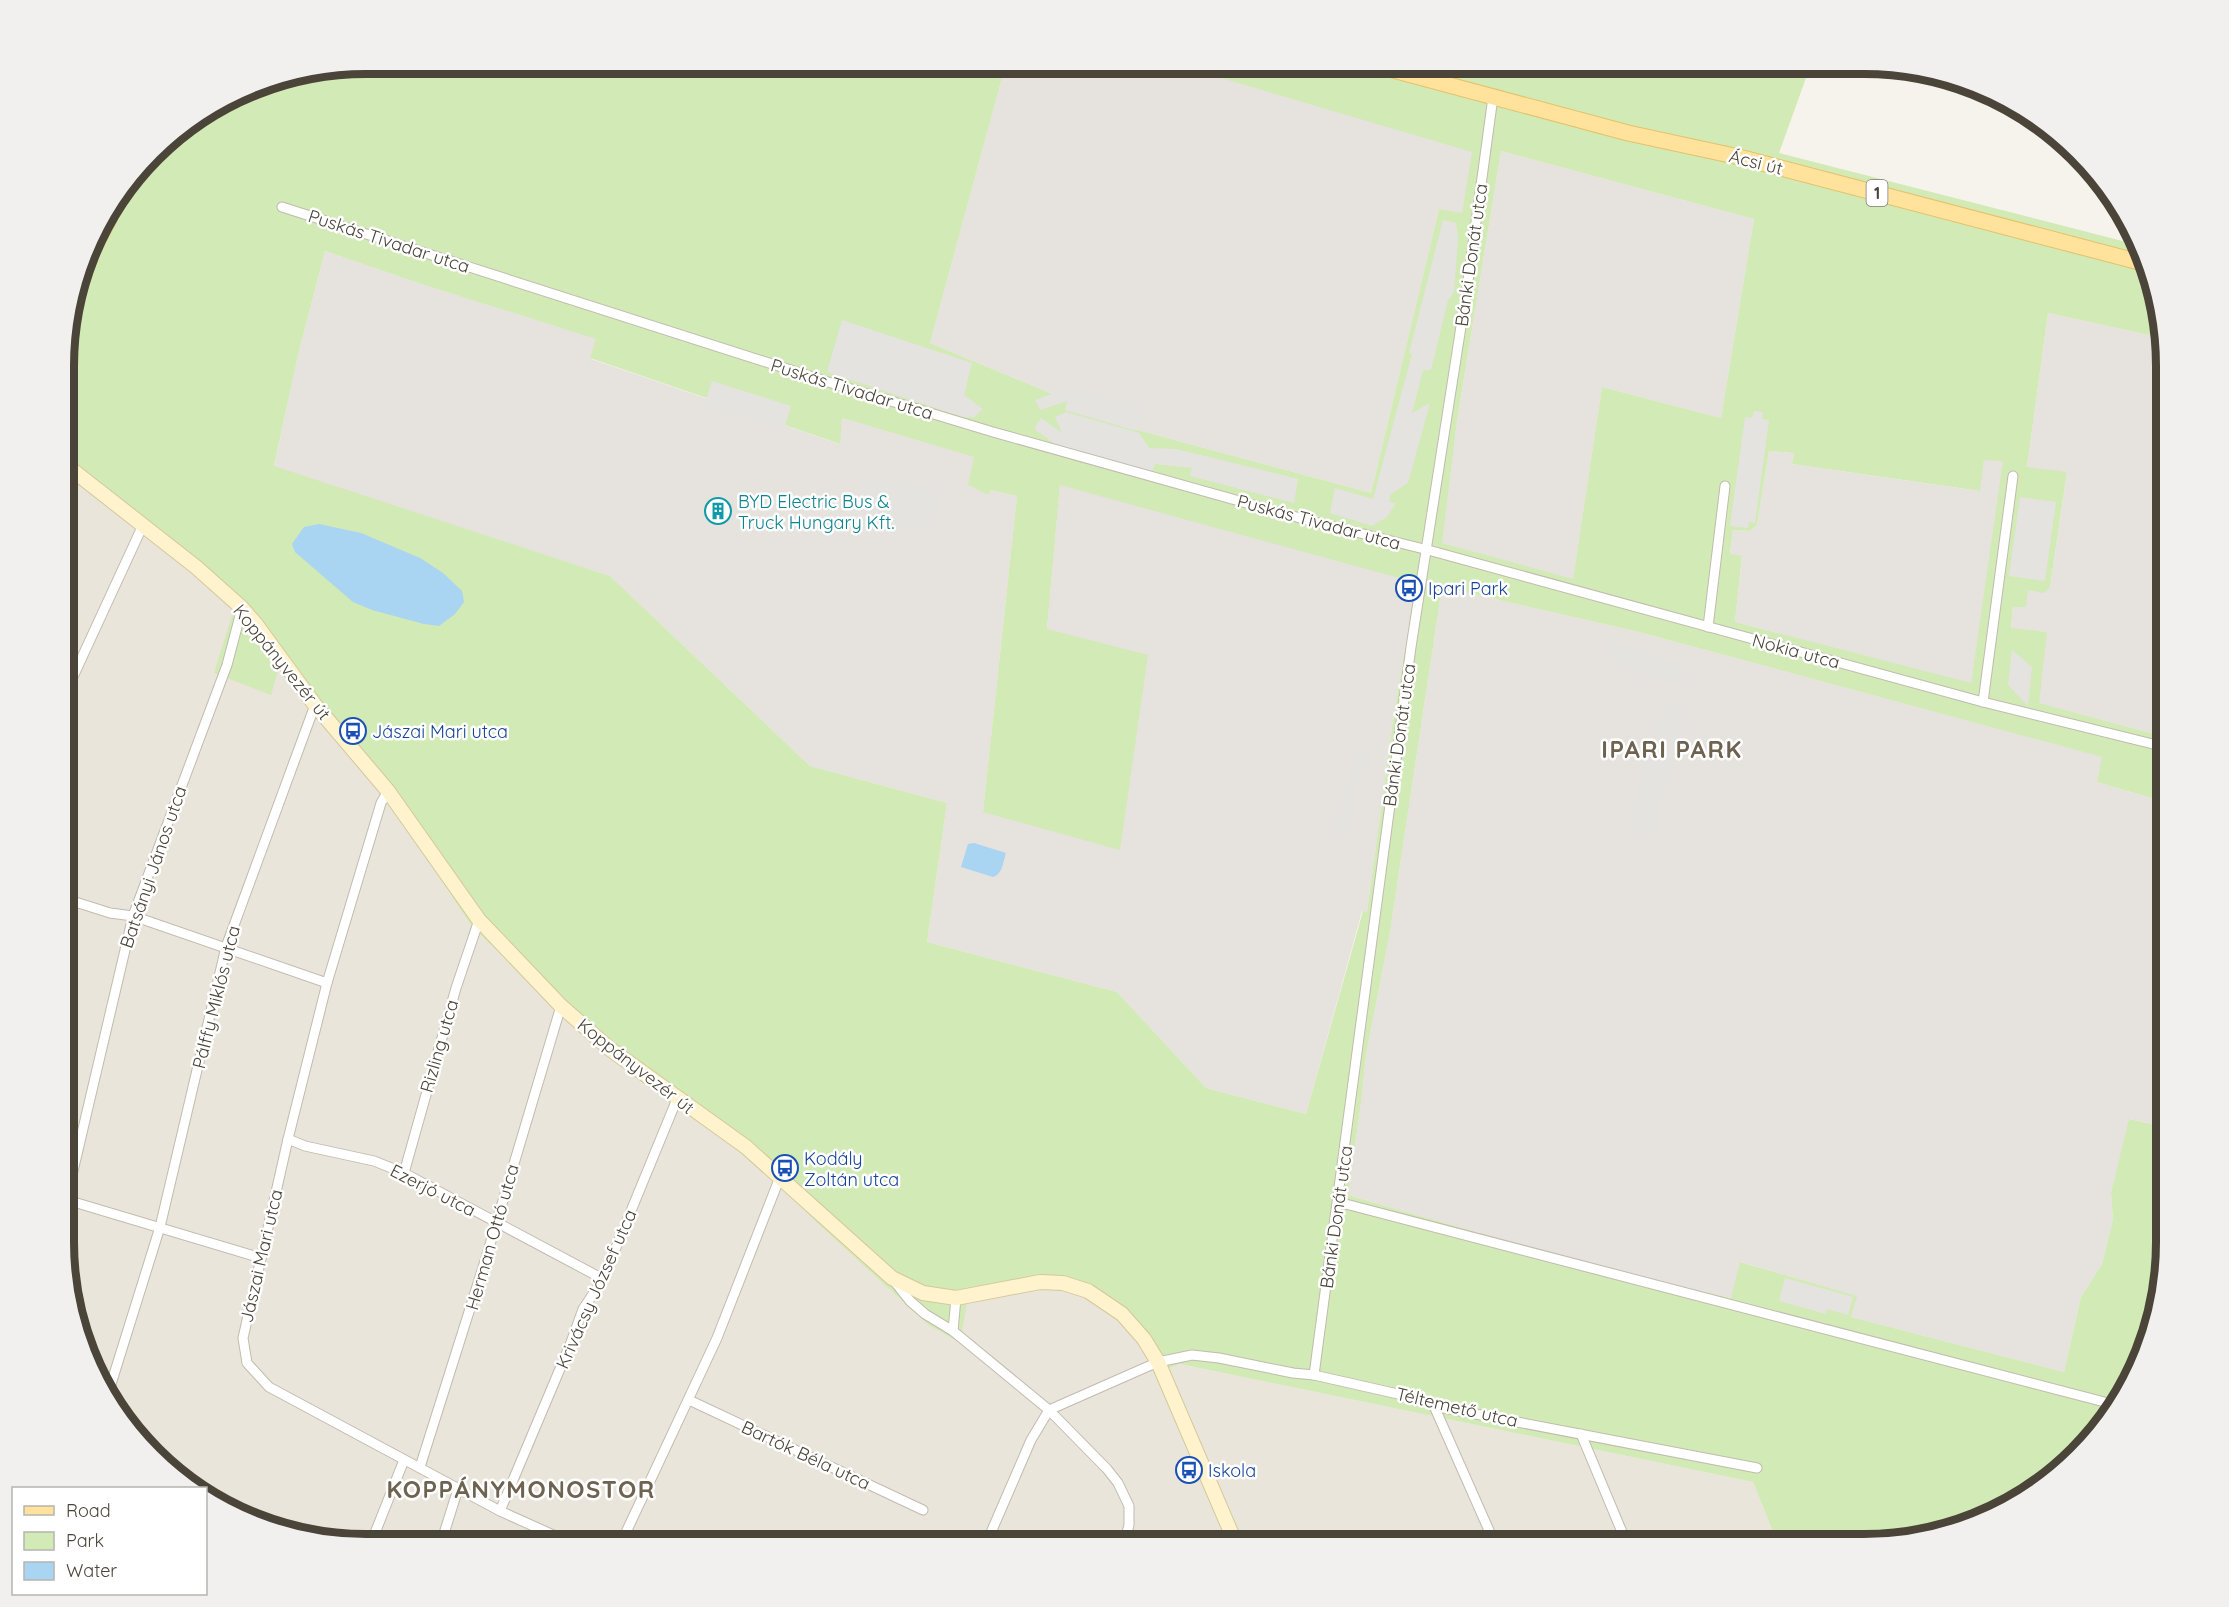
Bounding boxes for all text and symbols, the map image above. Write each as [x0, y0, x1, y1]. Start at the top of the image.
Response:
street label: Ácsi út [1727, 144, 1785, 180]
road number: 1 [1866, 180, 1888, 206]
street label: Bánki Donát utca [1450, 182, 1492, 328]
street label: Puskás Tivadar utca [305, 204, 473, 278]
street label: Puskás Tivadar utca [768, 353, 936, 425]
street label: Puskás Tivadar utca [1235, 489, 1403, 555]
place label: BYD Electric Bus & Truck Hungary Kft. [738, 490, 895, 534]
building icon: BYD Electric Bus & Truck Hungary Kft. [703, 496, 733, 526]
bus stop icon: Ipari Park [1394, 573, 1424, 603]
place label: Ipari Park [1428, 577, 1508, 600]
street label: Koppányvezér út [228, 599, 336, 725]
street label: Nokia utca [1750, 628, 1842, 674]
street label: Bánki Donát utca [1378, 662, 1420, 808]
bus stop icon: Jászai Mari utca [338, 716, 368, 746]
place label: Jászai Mari utca [372, 720, 508, 743]
district label: IPARI PARK [1601, 734, 1743, 764]
street label: Batsányi János utca [114, 783, 192, 951]
street label: Pálffy Miklós utca [187, 923, 245, 1071]
street label: Rizling utca [415, 997, 463, 1095]
street label: Koppányvezér út [573, 1013, 699, 1119]
street label: Bánki Donát utca [1315, 1144, 1357, 1290]
place label: Kodály Zoltán utca [804, 1147, 899, 1191]
bus stop icon: Kodály Zoltán utca [770, 1153, 800, 1183]
street label: Ezerjó utca [386, 1159, 480, 1221]
street label: Herman Ottó utca [460, 1161, 524, 1313]
street label: Jászai Mari utca [235, 1187, 287, 1325]
street label: Krivácsy József utca [550, 1206, 642, 1372]
street label: Téltemető utca [1394, 1382, 1520, 1432]
street label: Bartók Béla utca [738, 1415, 874, 1495]
bus stop icon: Iskola [1174, 1455, 1204, 1485]
place label: Iskola [1208, 1459, 1256, 1482]
district label: KOPPÁNYMONOSTOR [386, 1474, 656, 1504]
legend [12, 1487, 207, 1595]
text: Road [66, 1499, 111, 1522]
text: Park [66, 1529, 104, 1552]
text: Water [66, 1559, 117, 1582]

